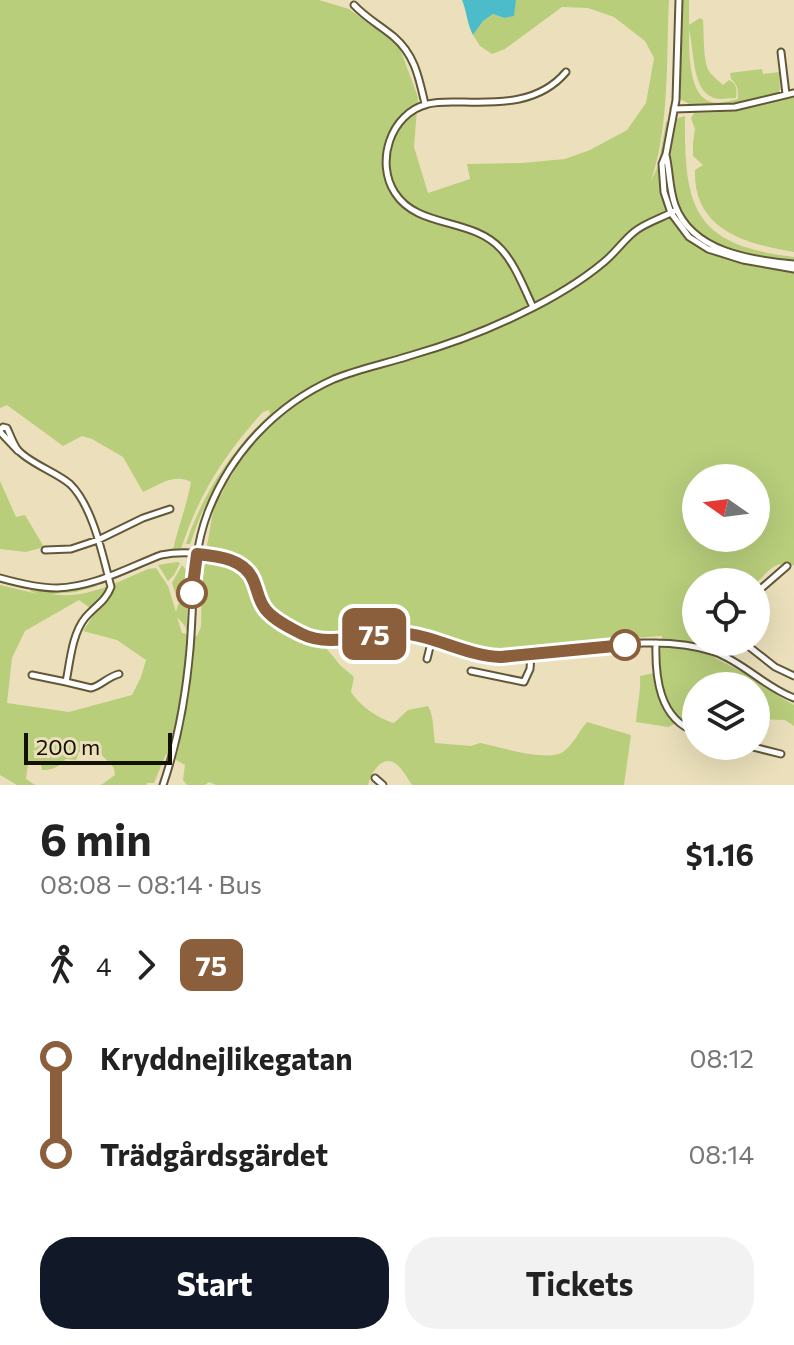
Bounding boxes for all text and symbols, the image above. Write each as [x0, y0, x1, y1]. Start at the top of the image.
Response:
north arrow [682, 464, 770, 552]
map controls [682, 464, 770, 760]
button: locate [682, 568, 770, 656]
unlabelled marker [177, 578, 207, 608]
line badge: 75 [338, 608, 410, 660]
text: 75 [358, 617, 390, 651]
unlabelled marker [610, 630, 640, 660]
button: layers [682, 672, 770, 760]
scale bar [24, 729, 172, 765]
text: 200 m [36, 733, 100, 760]
text: 6 min [40, 811, 152, 865]
text: $1.16 [685, 835, 754, 872]
text: 08:08 – 08:14 · Bus [40, 868, 262, 899]
icon: walk [40, 943, 84, 987]
icon: forward [124, 943, 168, 987]
text: 75 [196, 948, 227, 982]
text: 4 [96, 950, 112, 981]
text: Kryddnejlikegatan [100, 1039, 353, 1076]
text: 08:12 [690, 1042, 754, 1073]
text: Trädgårdsgärdet [100, 1135, 328, 1172]
text: 08:14 [688, 1138, 754, 1169]
button: Start [40, 1237, 389, 1329]
button: Tickets [405, 1237, 754, 1329]

